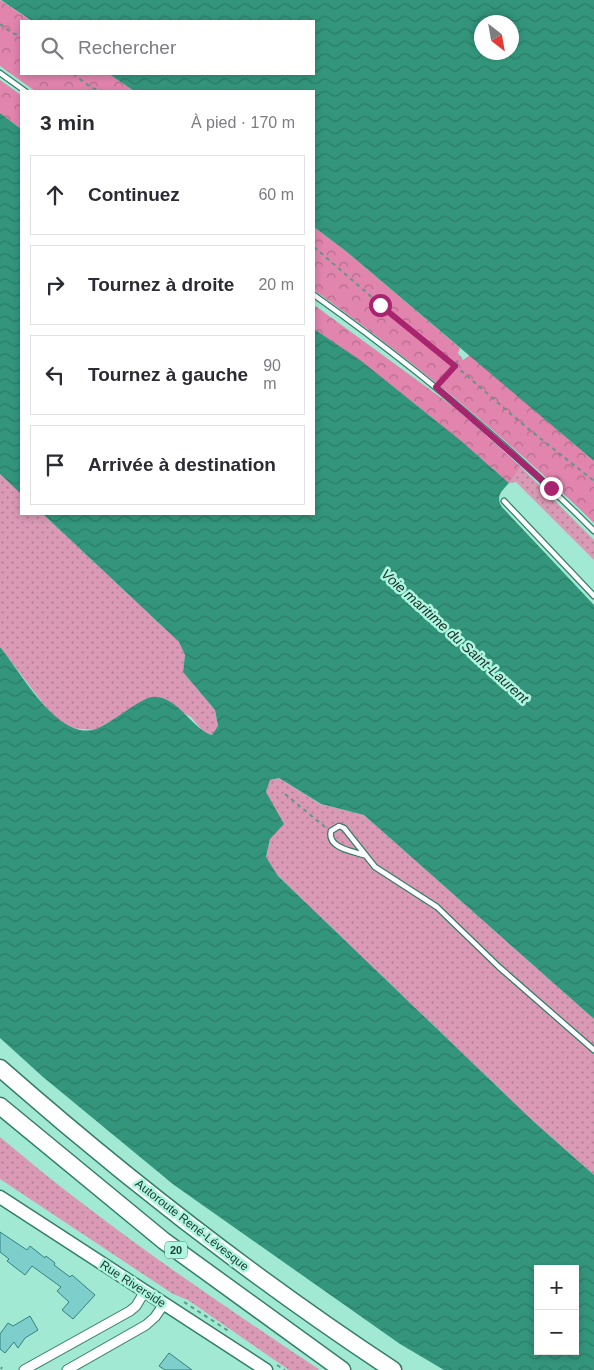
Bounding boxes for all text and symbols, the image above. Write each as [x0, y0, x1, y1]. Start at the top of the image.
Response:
north arrow [474, 15, 519, 60]
search box [20, 20, 315, 75]
icon: search [38, 34, 66, 62]
text: Rechercher [78, 37, 176, 58]
text: 3 min [40, 111, 95, 134]
text: À pied · 170 m [191, 114, 295, 131]
icon: ahead [41, 181, 69, 209]
text: Continuez [88, 184, 180, 205]
text: 60 m [258, 186, 294, 203]
icon: right [41, 271, 69, 299]
text: Tournez à droite [88, 274, 234, 295]
text: 20 m [258, 276, 294, 293]
route start [369, 294, 392, 317]
text: 90 m [263, 357, 281, 392]
icon: left [41, 361, 69, 389]
text: Tournez à gauche [88, 364, 248, 385]
icon: arrive [41, 451, 69, 479]
text: Arrivée à destination [88, 454, 276, 475]
route end [540, 477, 563, 500]
water label: Voie maritime du Saint-Laurent [378, 566, 533, 707]
street label: Autoroute René-Lévesque [132, 1176, 252, 1274]
road number: 20 [165, 1242, 187, 1258]
street label: Rue Riverside [98, 1258, 169, 1311]
map controls [534, 1265, 579, 1355]
button: + [534, 1265, 579, 1310]
button: − [534, 1310, 579, 1355]

